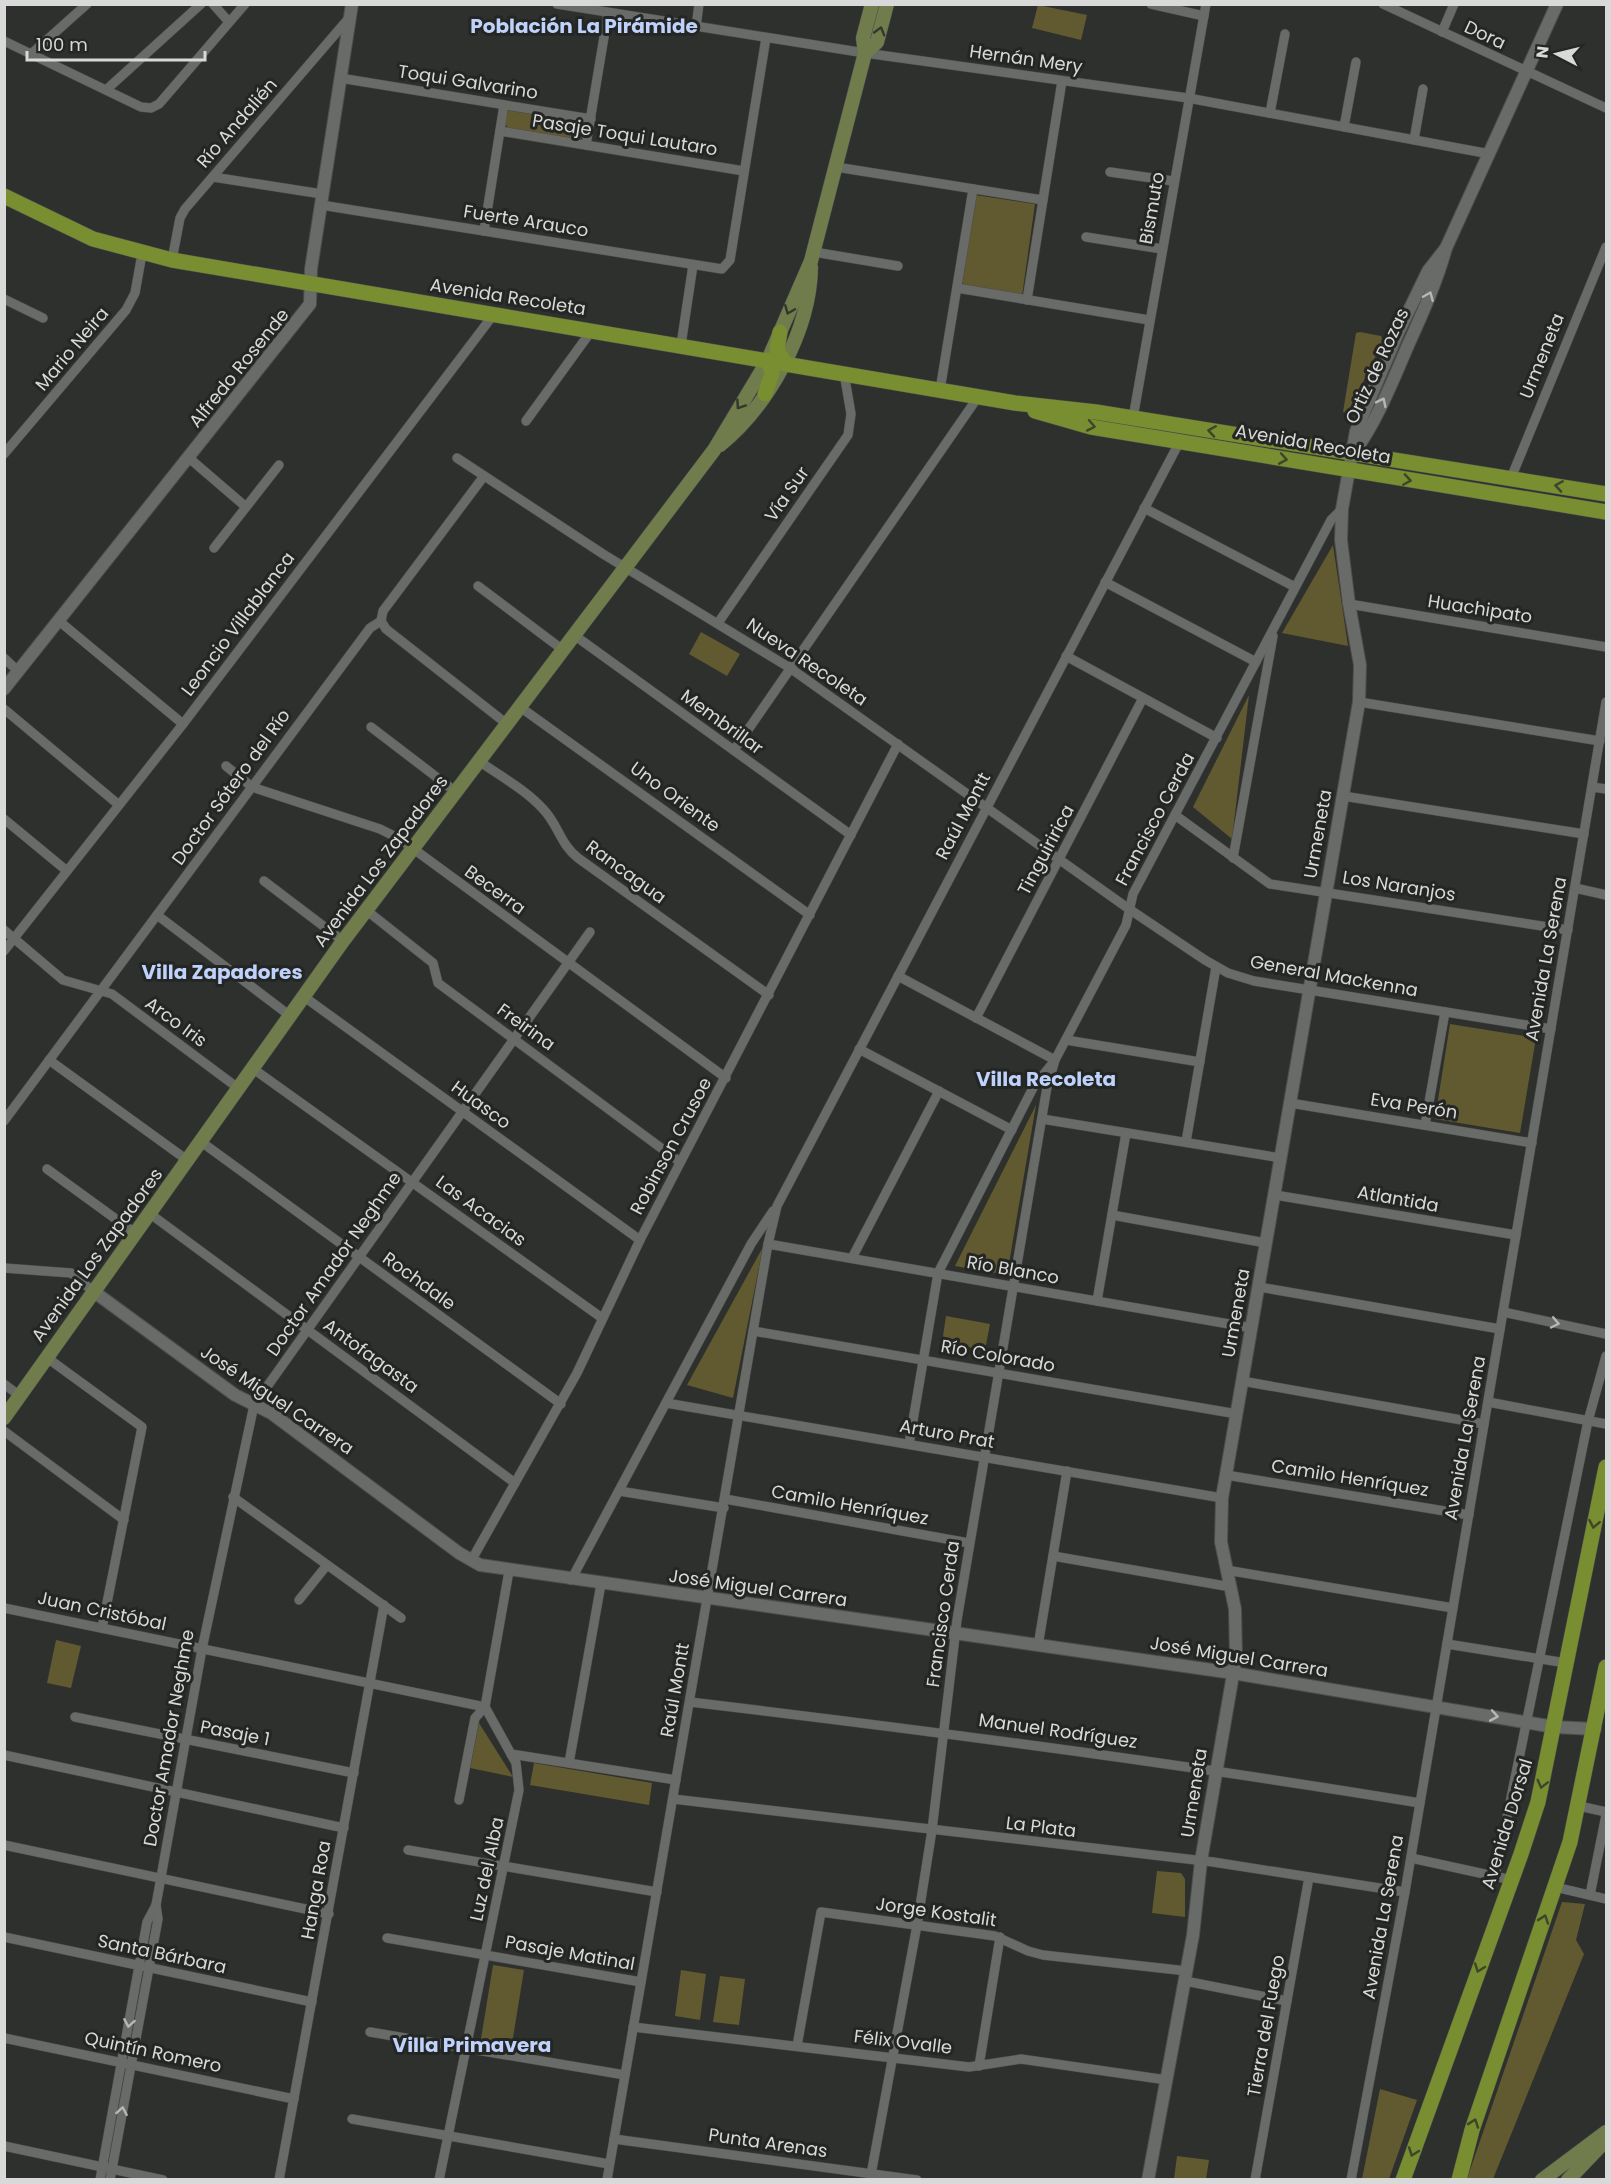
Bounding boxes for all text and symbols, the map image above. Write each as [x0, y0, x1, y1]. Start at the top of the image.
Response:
district label: Población La Pirámide [470, 12, 698, 40]
street label: Dora [1460, 14, 1510, 55]
scale bar [27, 24, 206, 62]
north arrow [1527, 24, 1587, 84]
one-way arrow [873, 26, 885, 37]
text: 100 m [36, 32, 88, 57]
street label: Hernán Mery [968, 38, 1084, 79]
text: N [1530, 45, 1555, 60]
street label: Toqui Galvarino [396, 58, 540, 105]
street label: Río Andalién [191, 72, 283, 173]
street label: Pasaje Toqui Lautaro [531, 108, 719, 161]
street label: Bismuto [1133, 170, 1170, 246]
street label: Fuerte Arauco [462, 198, 590, 243]
street label: Avenida Recoleta [428, 272, 588, 321]
one-way arrow [1422, 292, 1434, 303]
street label: Mario Neira [29, 301, 114, 396]
street label: Alfredo Rosende [183, 303, 294, 433]
one-way arrow [783, 304, 796, 315]
street label: Ortiz de Rozas [1339, 304, 1414, 428]
street label: Urmeneta [1513, 309, 1570, 402]
one-way arrow [736, 398, 747, 409]
one-way arrow [1375, 398, 1386, 409]
street label: Avenida Recoleta [1233, 418, 1393, 469]
one-way arrow [1086, 419, 1096, 432]
one-way arrow [1208, 425, 1217, 437]
one-way arrow [1279, 453, 1288, 465]
street label: Vía Sur [758, 461, 815, 526]
one-way arrow [1402, 473, 1412, 486]
one-way arrow [1554, 480, 1564, 493]
street label: Leoncio Villablanca [175, 546, 300, 701]
street label: Huachipato [1426, 588, 1534, 629]
street label: Nueva Recoleta [742, 612, 873, 711]
street label: Membrillar [676, 683, 769, 760]
street label: Doctor Sótero del Río [166, 704, 296, 870]
street label: Francisco Cerda [1109, 748, 1200, 890]
street label: Uno Oriente [625, 755, 725, 838]
street label: Raúl Montt [929, 768, 996, 864]
street label: Avenida Los Zapadores [308, 770, 454, 952]
street label: Urmeneta [1297, 787, 1338, 880]
street label: Tinguiririca [1011, 800, 1080, 899]
street label: Rancagua [581, 834, 672, 909]
street label: Becerra [460, 859, 531, 920]
street label: Los Naranjos [1341, 864, 1457, 907]
street label: Avenida La Serena [1519, 875, 1572, 1043]
street label: General Mackenna [1248, 948, 1420, 1003]
district label: Villa Zapadores [141, 958, 303, 986]
street label: Arco Iris [140, 991, 212, 1053]
street label: Freirina [492, 997, 560, 1056]
district label: Villa Recoleta [976, 1065, 1116, 1093]
street label: Robinson Crusoe [624, 1073, 717, 1219]
street label: Huasco [446, 1074, 516, 1135]
street label: Eva Perón [1369, 1086, 1459, 1125]
street label: Avenida Los Zapadores [25, 1163, 168, 1347]
street label: Doctor Amador Neghme [260, 1166, 407, 1361]
street label: Las Acacias [431, 1169, 532, 1252]
street label: Atlantida [1355, 1179, 1441, 1218]
street label: Rochdale [378, 1246, 461, 1316]
street label: Río Blanco [965, 1249, 1061, 1290]
street label: Urmeneta [1215, 1266, 1256, 1359]
street label: Antofagasta [319, 1312, 424, 1399]
one-way arrow [1550, 1316, 1560, 1329]
street label: Río Colorado [939, 1333, 1057, 1378]
street label: José Miguel Carrera [196, 1339, 359, 1460]
street label: Avenida La Serena [1438, 1354, 1491, 1522]
street label: Arturo Prat [898, 1413, 996, 1454]
street label: Camilo Henríquez [1270, 1453, 1431, 1502]
street label: Camilo Henríquez [770, 1478, 931, 1531]
one-way arrow [1588, 1519, 1601, 1529]
street label: Francisco Cerda [920, 1539, 965, 1689]
street label: José Miguel Carrera [667, 1563, 849, 1612]
street label: Juan Cristóbal [36, 1585, 169, 1636]
street label: Doctor Amador Neghme [137, 1627, 200, 1848]
street label: José Miguel Carrera [1148, 1630, 1330, 1683]
street label: Raúl Montt [654, 1641, 695, 1739]
street label: Manuel Rodríguez [977, 1707, 1139, 1754]
one-way arrow [1489, 1710, 1499, 1722]
street label: Pasaje 1 [198, 1714, 272, 1751]
street label: Urmeneta [1174, 1747, 1213, 1839]
street label: Avenida Dorsal [1475, 1755, 1538, 1892]
one-way arrow [1536, 1779, 1549, 1789]
street label: La Plata [1005, 1810, 1078, 1843]
street label: Luz del Alba [463, 1815, 510, 1923]
street label: Avenida La Serena [1356, 1833, 1409, 2001]
street label: Hanga Roa [295, 1839, 336, 1941]
street label: Jorge Kostalit [874, 1891, 998, 1932]
one-way arrow [1537, 1914, 1549, 1924]
street label: Santa Bárbara [95, 1928, 229, 1979]
street label: Pasaje Matinal [503, 1929, 637, 1976]
street label: Tierra del Fuego [1241, 1953, 1290, 2099]
one-way arrow [1474, 1963, 1487, 1973]
one-way arrow [123, 2018, 136, 2028]
street label: Félix Ovalle [852, 2023, 954, 2060]
street label: Quintín Romero [82, 2025, 224, 2078]
district label: Villa Primavera [393, 2031, 551, 2059]
one-way arrow [115, 2106, 128, 2116]
one-way arrow [1467, 2118, 1480, 2129]
street label: Punta Arenas [707, 2122, 829, 2163]
one-way arrow [1407, 2146, 1420, 2156]

